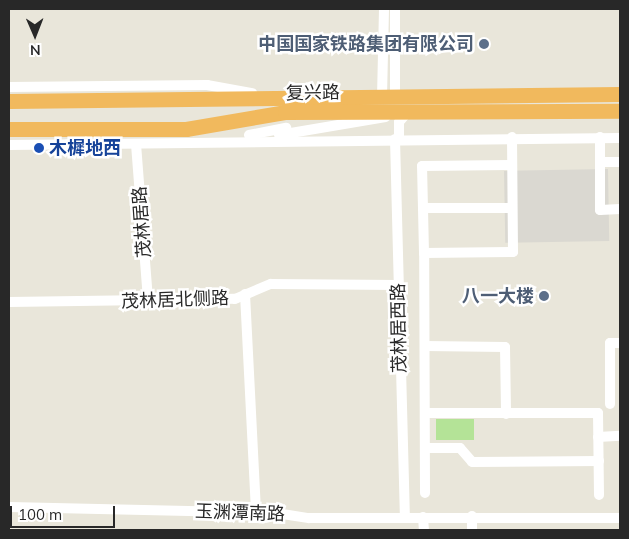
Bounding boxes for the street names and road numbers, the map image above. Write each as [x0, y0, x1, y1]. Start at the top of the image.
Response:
street label: 复兴路 [286, 82, 340, 104]
street label: 茂林居路 [129, 185, 155, 259]
street label: 茂林居西路 [387, 283, 411, 373]
street label: 茂林居北侧路 [121, 287, 229, 313]
street label: 玉渊潭南路 [195, 501, 285, 525]

